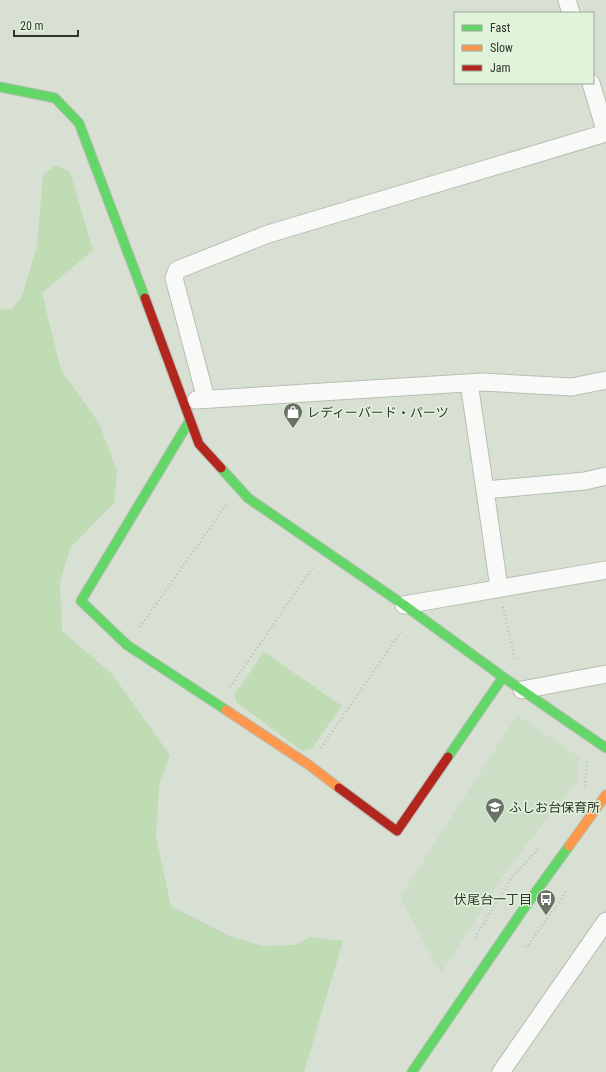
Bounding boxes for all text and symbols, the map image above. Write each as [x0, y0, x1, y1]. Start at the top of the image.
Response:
scale bar [14, 12, 78, 38]
legend [454, 12, 594, 84]
text: 20 m [20, 19, 44, 33]
text: Fast [490, 21, 511, 35]
text: Slow [490, 41, 513, 55]
text: Jam [490, 61, 511, 75]
shop icon: レディーバード・パーツ [282, 401, 304, 429]
place label: レディーバード・パーツ [307, 405, 449, 420]
school or university icon: ふしお台保育所 [484, 796, 506, 824]
place label: ふしお台保育所 [509, 800, 600, 815]
bus stop icon: 伏尾台一丁目 [535, 888, 557, 916]
place label: 伏尾台一丁目 [454, 892, 532, 907]

